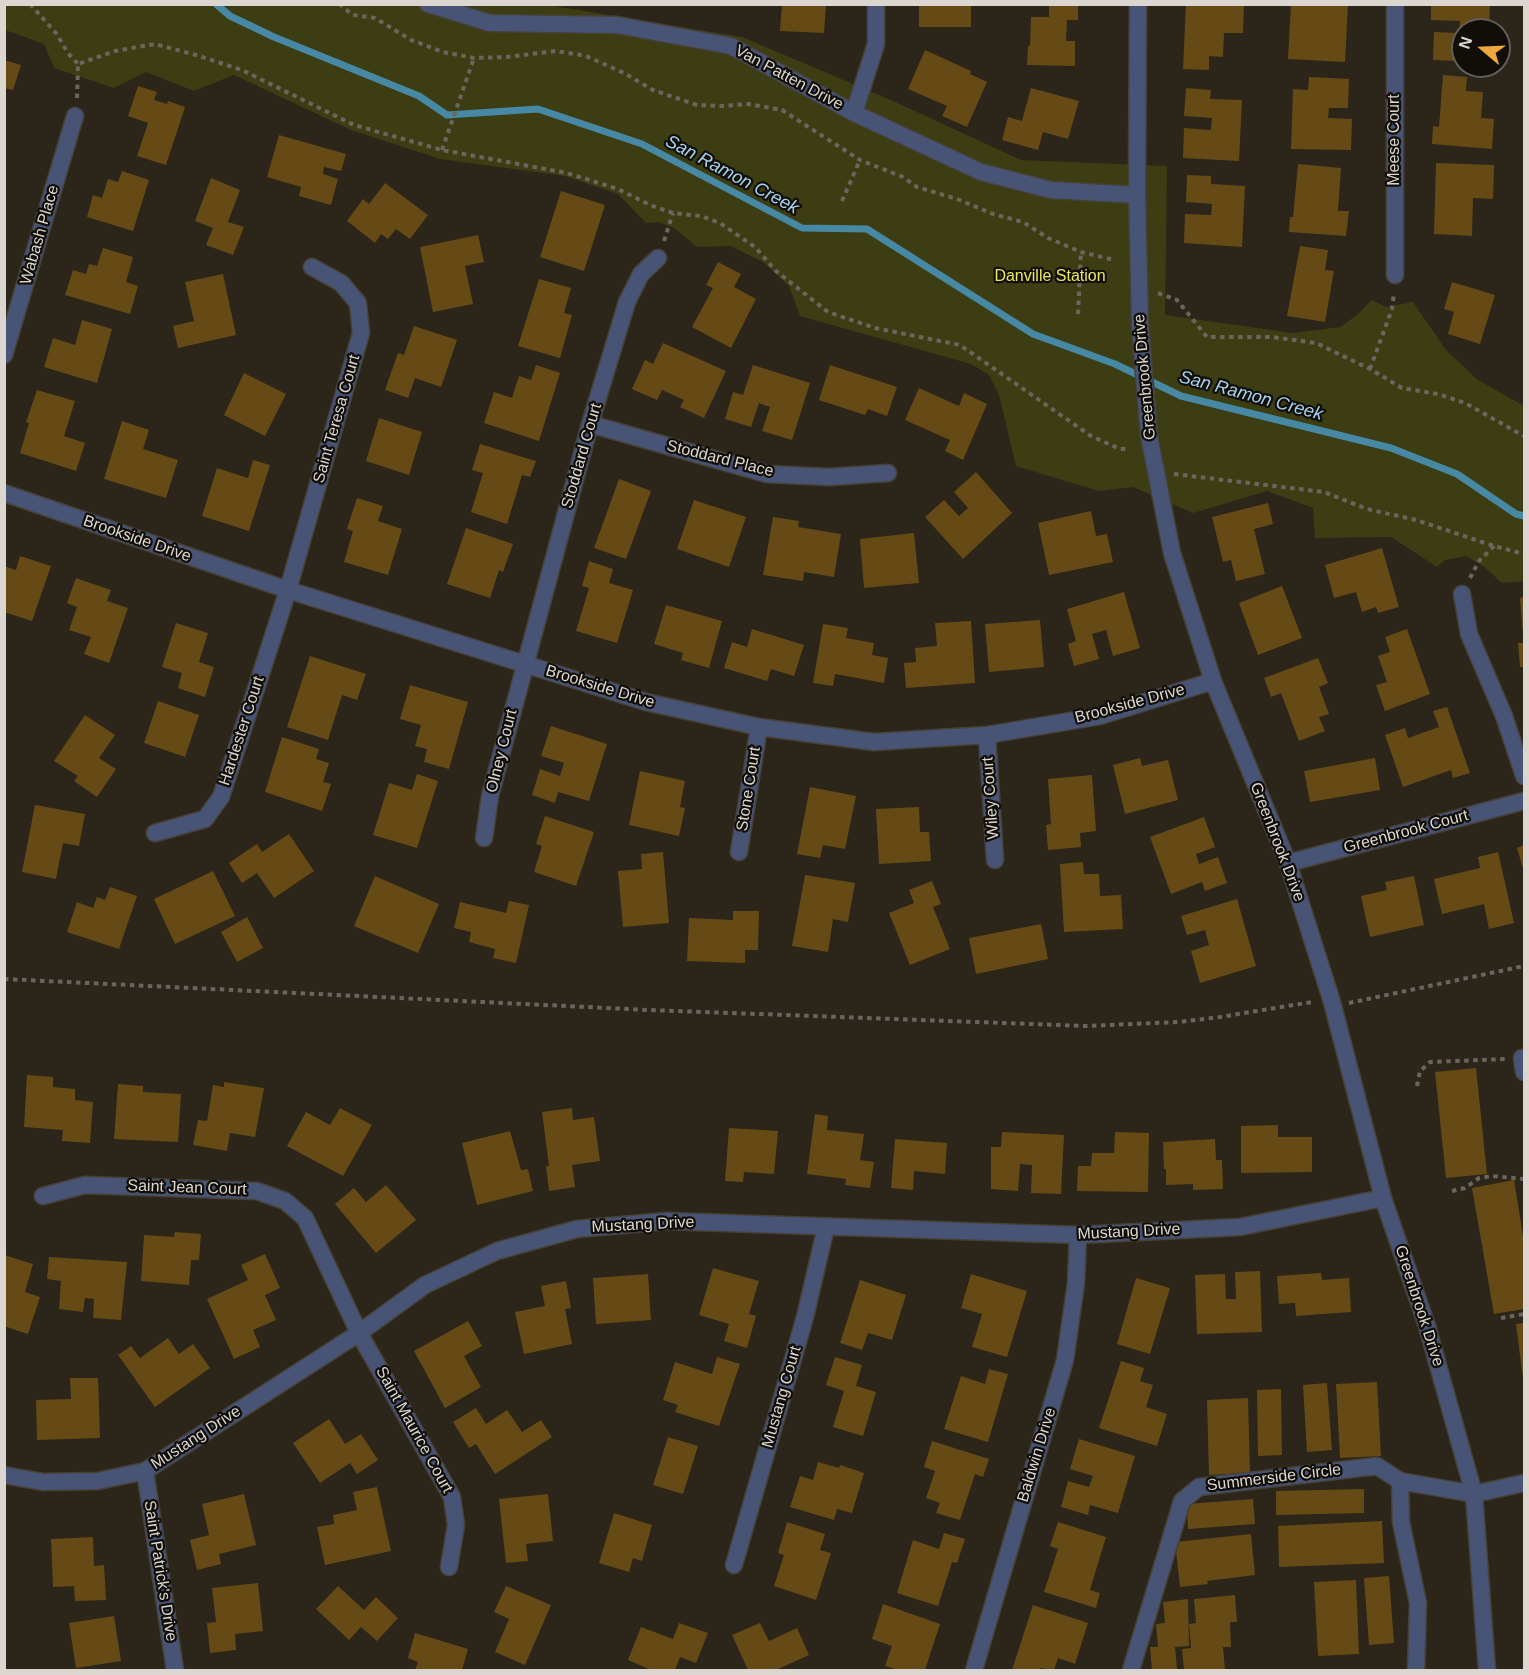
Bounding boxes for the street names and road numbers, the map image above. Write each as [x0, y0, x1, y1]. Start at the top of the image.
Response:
street label: Van Patten Drive [732, 41, 846, 115]
street label: Meese Court [1385, 94, 1405, 186]
street label: Wabash Place [17, 183, 63, 287]
street label: Greenbrook Drive [1130, 313, 1160, 441]
street label: Saint Teresa Court [310, 353, 364, 485]
street label: Stoddard Court [558, 401, 606, 511]
street label: Stoddard Place [665, 436, 775, 482]
street label: Brookside Drive [80, 512, 194, 566]
street label: Brookside Drive [543, 661, 657, 713]
street label: Hardester Court [215, 674, 269, 788]
street label: Brookside Drive [1073, 680, 1187, 728]
street label: Olney Court [482, 707, 522, 795]
street label: Stone Court [733, 745, 765, 833]
street label: Wiley Court [979, 756, 1003, 840]
street label: Greenbrook Drive [1245, 780, 1309, 904]
street label: Greenbrook Court [1342, 806, 1470, 858]
street label: Saint Jean Court [127, 1176, 247, 1200]
street label: Mustang Drive [591, 1213, 695, 1237]
street label: Mustang Drive [1077, 1220, 1181, 1244]
street label: Greenbrook Drive [1390, 1243, 1448, 1369]
street label: Mustang Court [758, 1344, 806, 1450]
street label: Saint Maurice Court [371, 1364, 457, 1496]
street label: Mustang Drive [148, 1402, 244, 1474]
street label: Baldwin Drive [1014, 1405, 1060, 1505]
street label: Summerside Circle [1206, 1460, 1342, 1496]
street label: Saint Patrick's Drive [139, 1499, 181, 1643]

